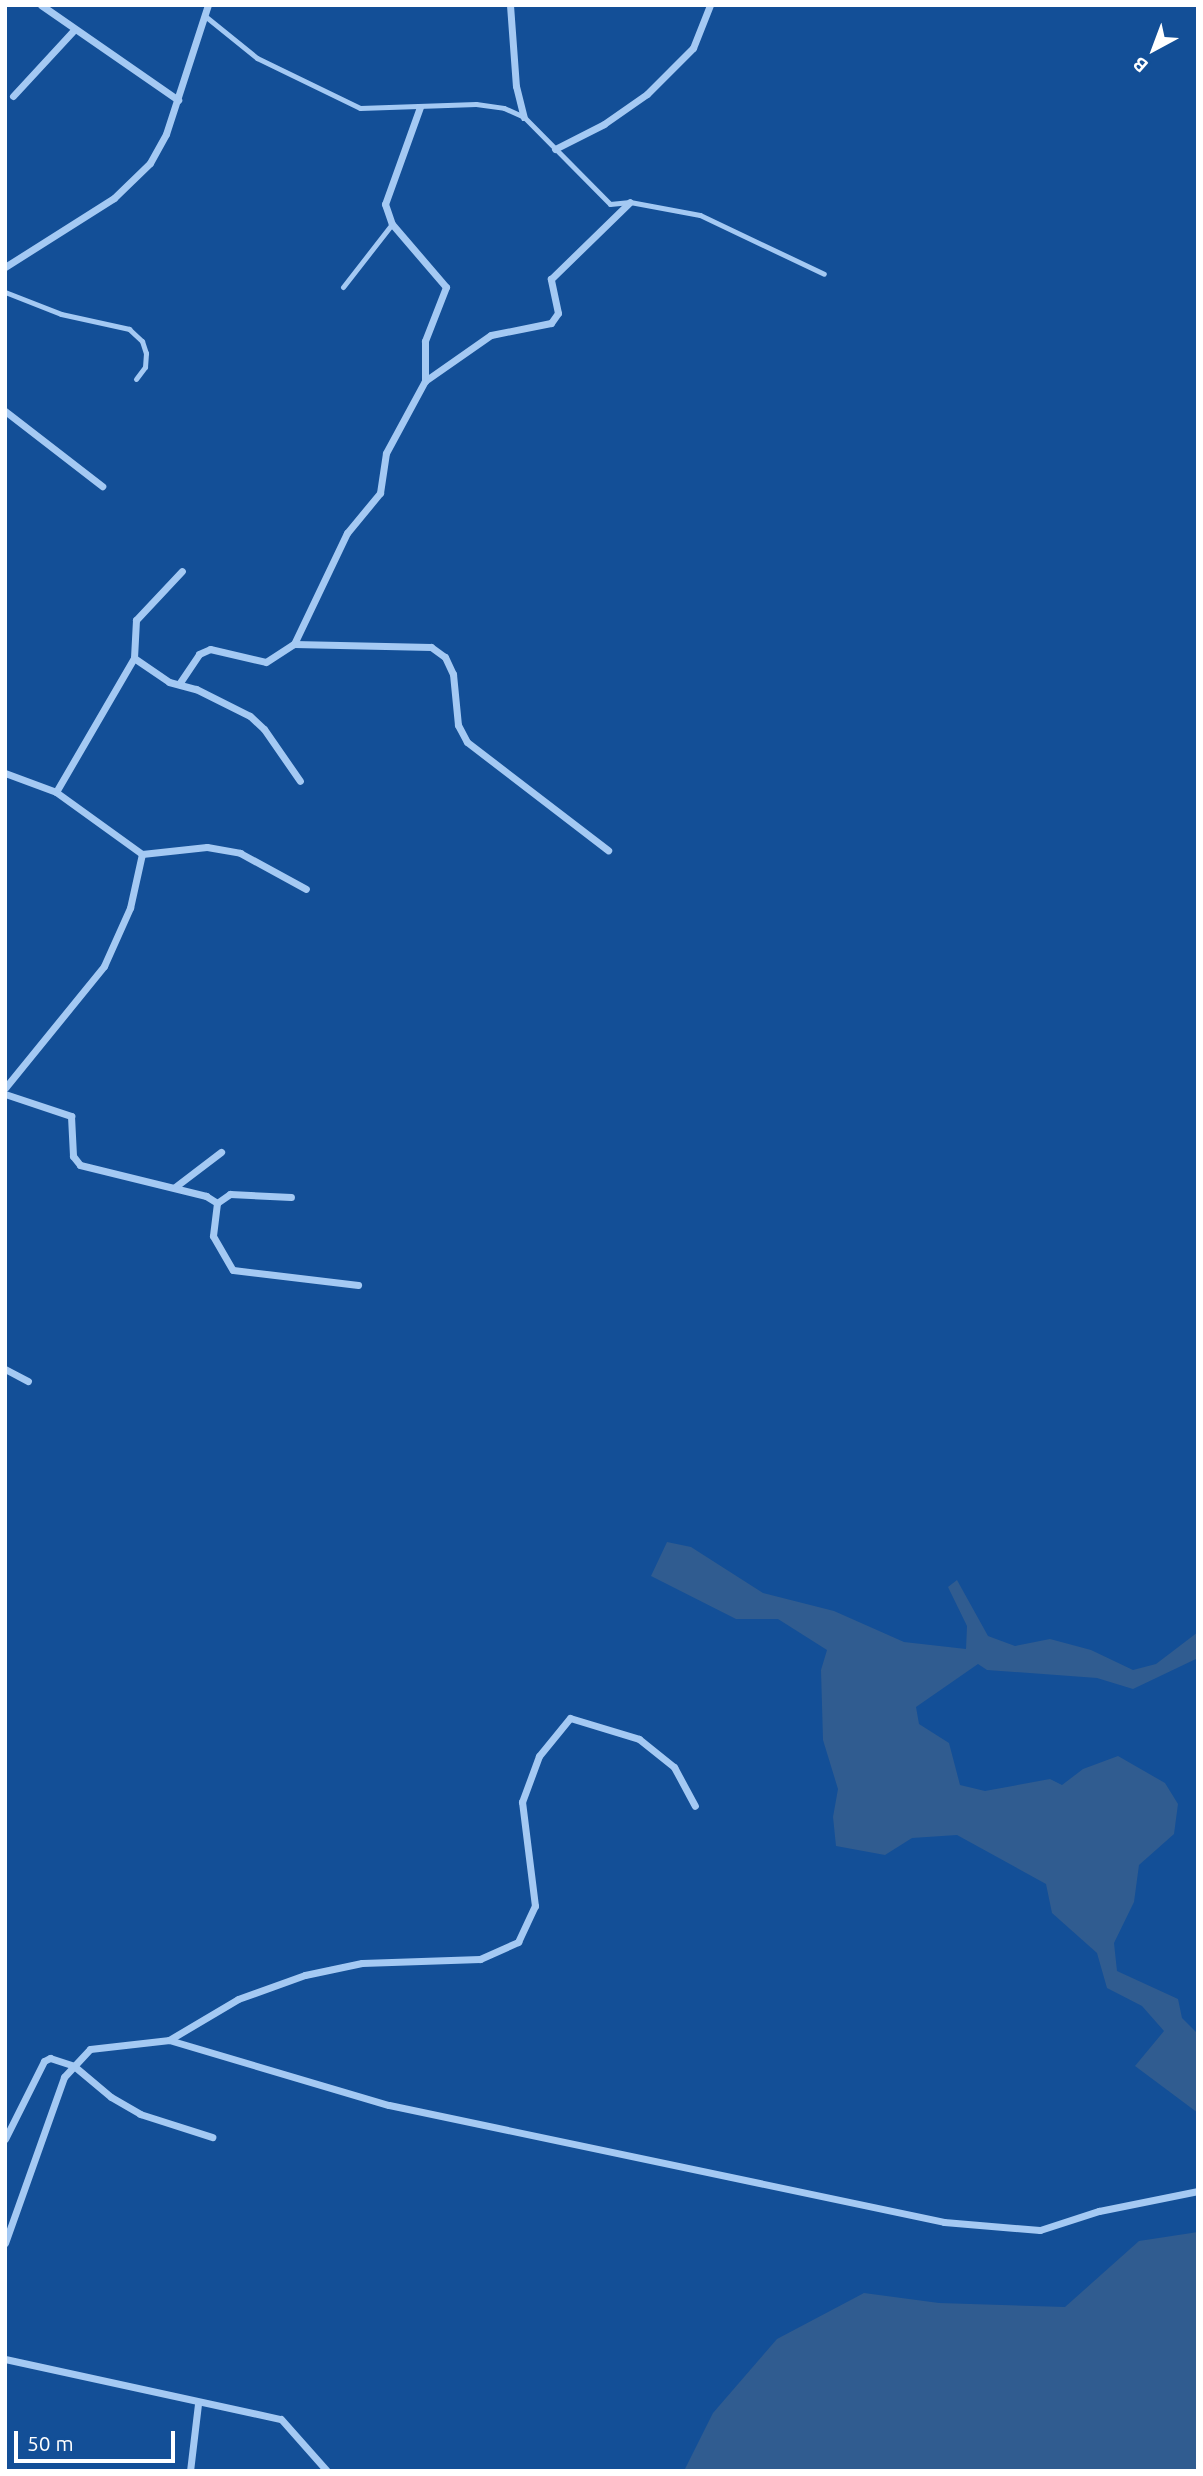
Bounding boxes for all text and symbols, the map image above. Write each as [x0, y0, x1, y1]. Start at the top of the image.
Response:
north arrow [1119, 14, 1189, 84]
text: B [1128, 52, 1152, 77]
scale bar [18, 2416, 178, 2460]
text: 50 m [27, 2431, 74, 2455]

